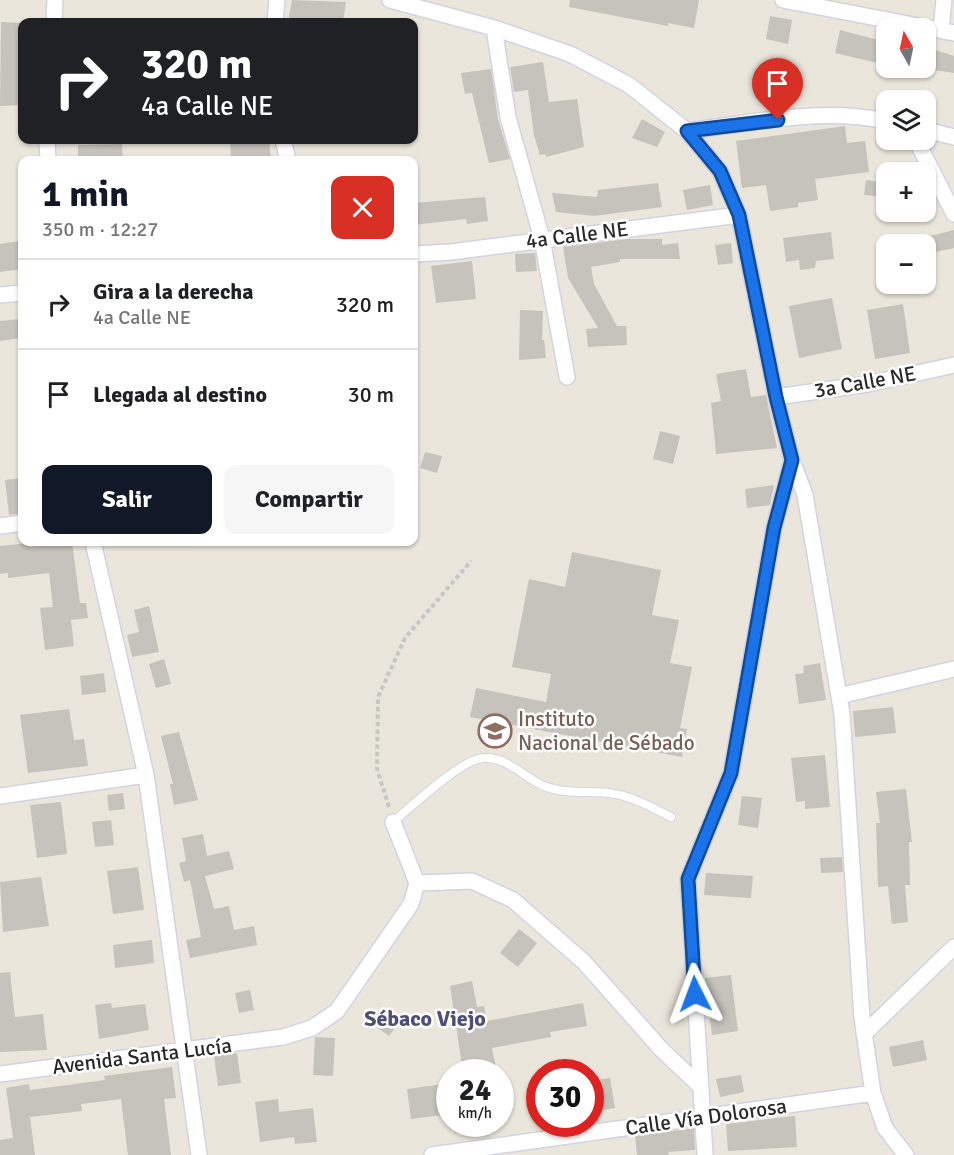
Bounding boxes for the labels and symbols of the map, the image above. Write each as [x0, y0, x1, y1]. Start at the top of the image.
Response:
north arrow [876, 18, 936, 78]
pin [752, 58, 803, 120]
street label: 4a Calle NE [524, 216, 630, 254]
street label: 3a Calle NE [812, 360, 918, 404]
place label: Instituto Nacional de Sébado [518, 706, 695, 756]
school or university icon: Instituto Nacional de Sébado [477, 713, 513, 749]
position arrow [663, 962, 727, 1026]
district label: Sébaco Viejo [364, 1005, 486, 1032]
street label: Avenida Santa Lucía [51, 1032, 233, 1080]
speed limit sign: 30 [526, 1059, 604, 1137]
street label: Calle Vía Dolorosa [624, 1093, 788, 1141]

